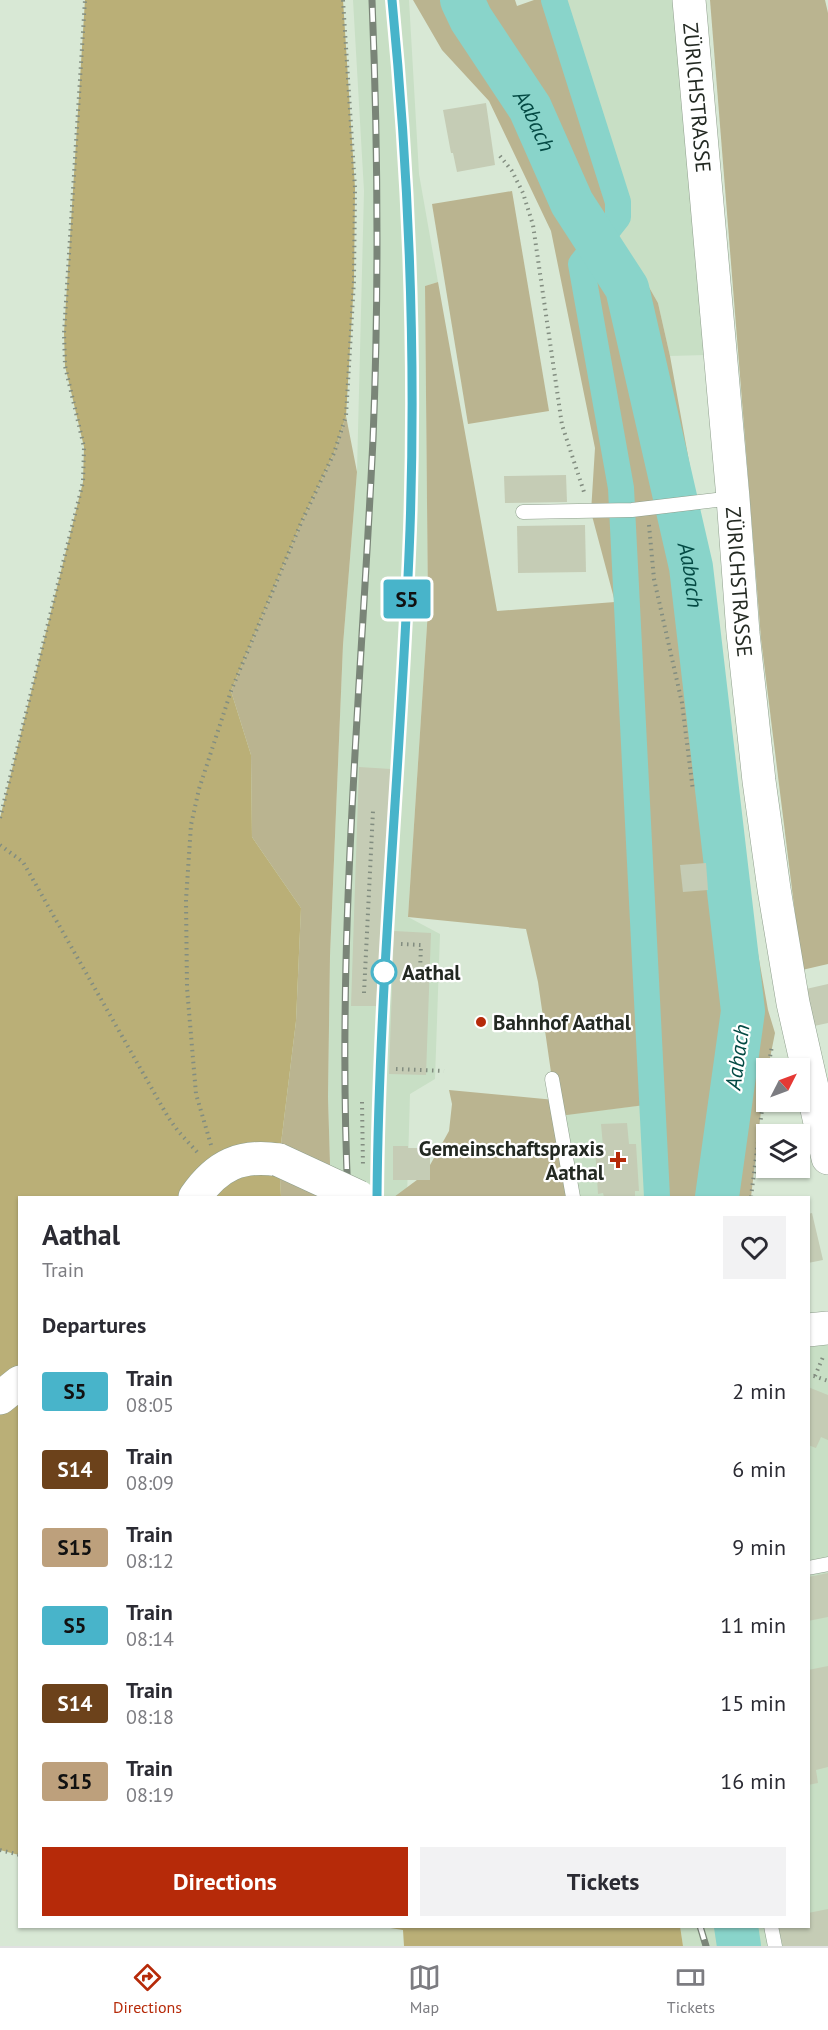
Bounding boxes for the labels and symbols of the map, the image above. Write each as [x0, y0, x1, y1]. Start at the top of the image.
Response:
street label: ZÜRICHSTRASSE [678, 21, 718, 174]
water label: Aabach [507, 83, 561, 156]
street label: ZÜRICHSTRASSE [720, 506, 759, 658]
water label: Aabach [672, 538, 710, 609]
line badge: S5 [380, 580, 434, 618]
marker: Aathal [371, 959, 397, 985]
place label: Aathal [402, 959, 461, 986]
place label: Bahnhof Aathal [493, 1009, 632, 1036]
marker: Bahnhof Aathal [474, 1015, 488, 1029]
water label: Aabach [718, 1022, 755, 1093]
north arrow [756, 1058, 810, 1112]
place label: Gemeinschaftspraxis Aathal [419, 1135, 605, 1186]
marker: Gemeinschaftspraxis Aathal [609, 1151, 627, 1169]

